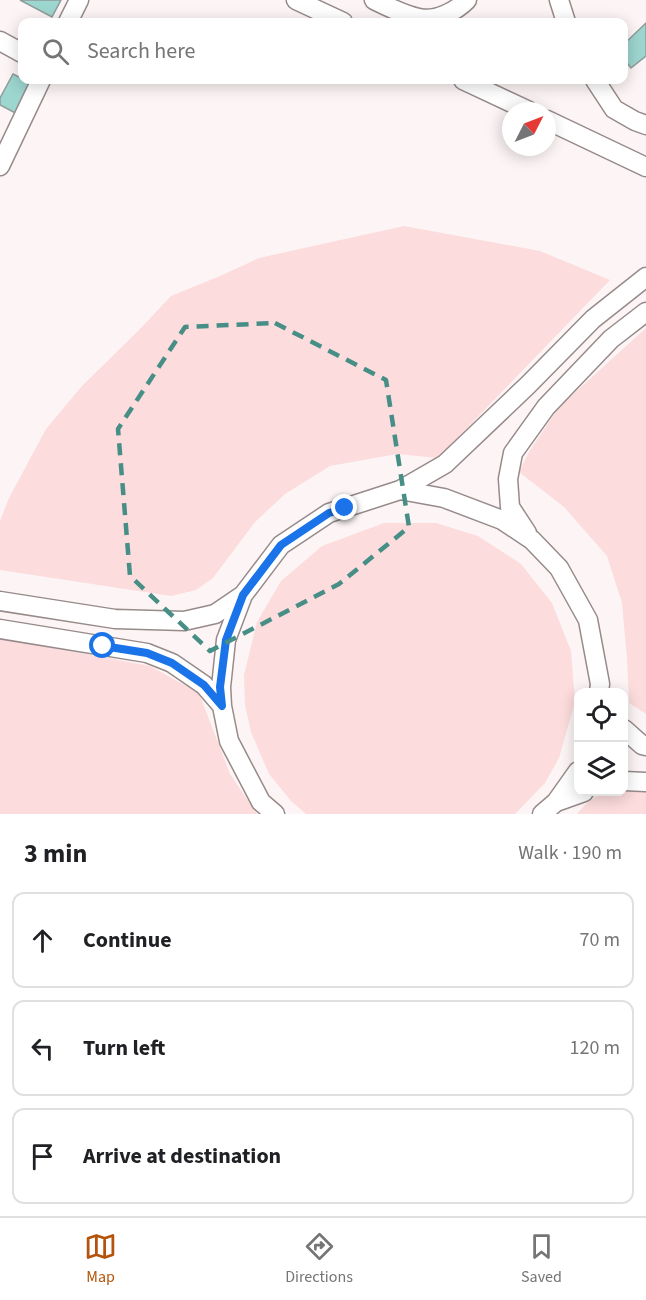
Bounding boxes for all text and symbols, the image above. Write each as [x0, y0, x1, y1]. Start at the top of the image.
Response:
search box [18, 18, 628, 84]
icon: search [39, 35, 72, 68]
text: Search here [87, 35, 195, 67]
north arrow [502, 102, 556, 156]
route end [331, 494, 357, 520]
route start [89, 632, 115, 658]
map controls [574, 688, 628, 796]
button: locate [574, 688, 628, 742]
button: layers [574, 742, 628, 796]
text: 3 min [24, 835, 87, 872]
text: Walk · 190 m [518, 839, 622, 867]
icon: ahead [26, 924, 59, 957]
text: Continue [83, 924, 172, 956]
text: 70 m [580, 926, 620, 954]
icon: left [26, 1032, 59, 1065]
text: Turn left [83, 1032, 165, 1064]
text: 120 m [570, 1034, 620, 1062]
icon: arrive [26, 1140, 59, 1173]
text: Arrive at destination [83, 1140, 281, 1172]
tab: Map [84, 1230, 117, 1288]
tab: Directions [285, 1230, 353, 1288]
tab: Saved [521, 1230, 562, 1288]

